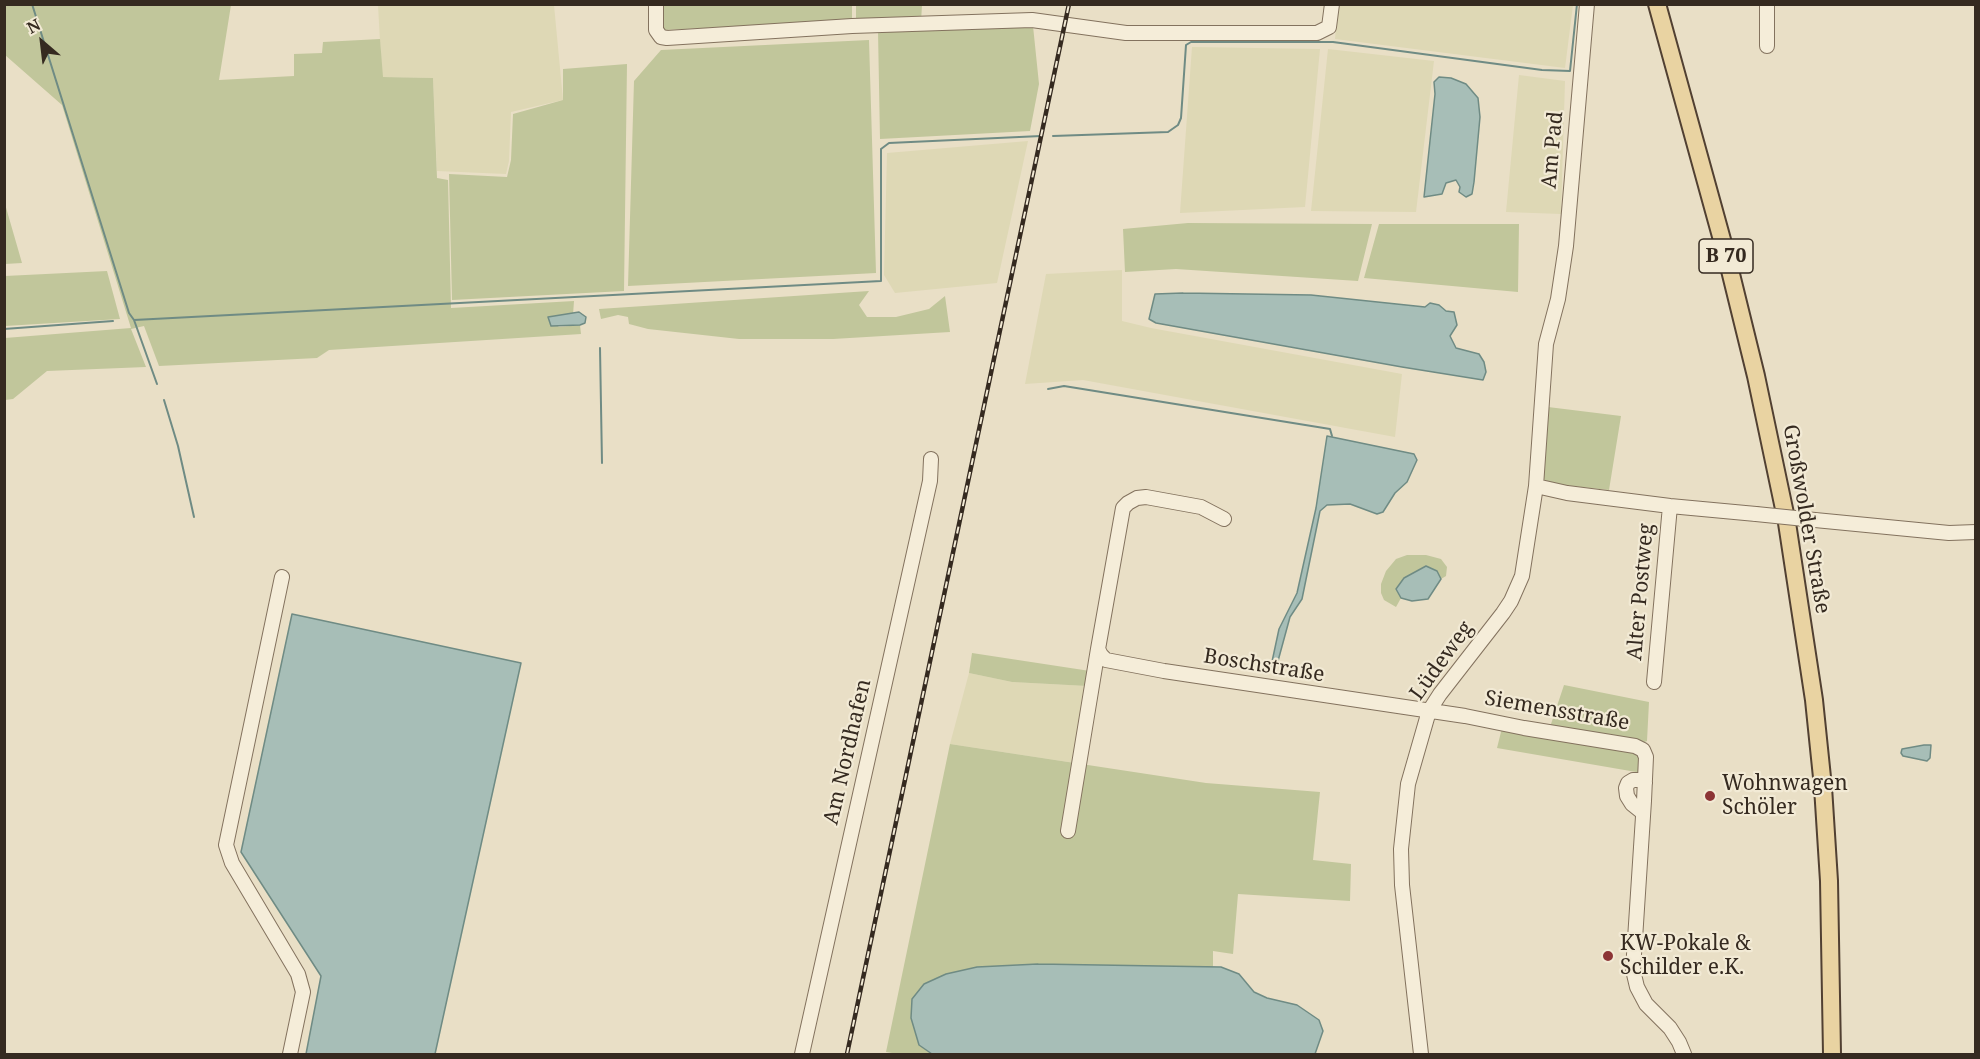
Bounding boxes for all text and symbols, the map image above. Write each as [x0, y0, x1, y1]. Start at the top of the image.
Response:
north arrow [12, 12, 72, 72]
text: N [23, 13, 44, 39]
street label: Am Pad [1537, 110, 1569, 190]
road number: B 70 [1699, 239, 1753, 273]
street label: Großwolder Straße [1777, 422, 1835, 616]
street label: Alter Postweg [1622, 522, 1660, 662]
street label: Lüdeweg [1405, 617, 1479, 705]
street label: Boschstraße [1202, 644, 1326, 688]
street label: Am Nordhafen [819, 677, 877, 827]
street label: Siemensstraße [1483, 686, 1631, 736]
place label: Wohnwagen Schöler [1722, 771, 1848, 821]
marker: Wohnwagen Schöler [1703, 789, 1717, 803]
place label: KW-Pokale & Schilder e.K. [1620, 931, 1751, 981]
marker: KW-Pokale & Schilder e.K. [1601, 949, 1615, 963]

